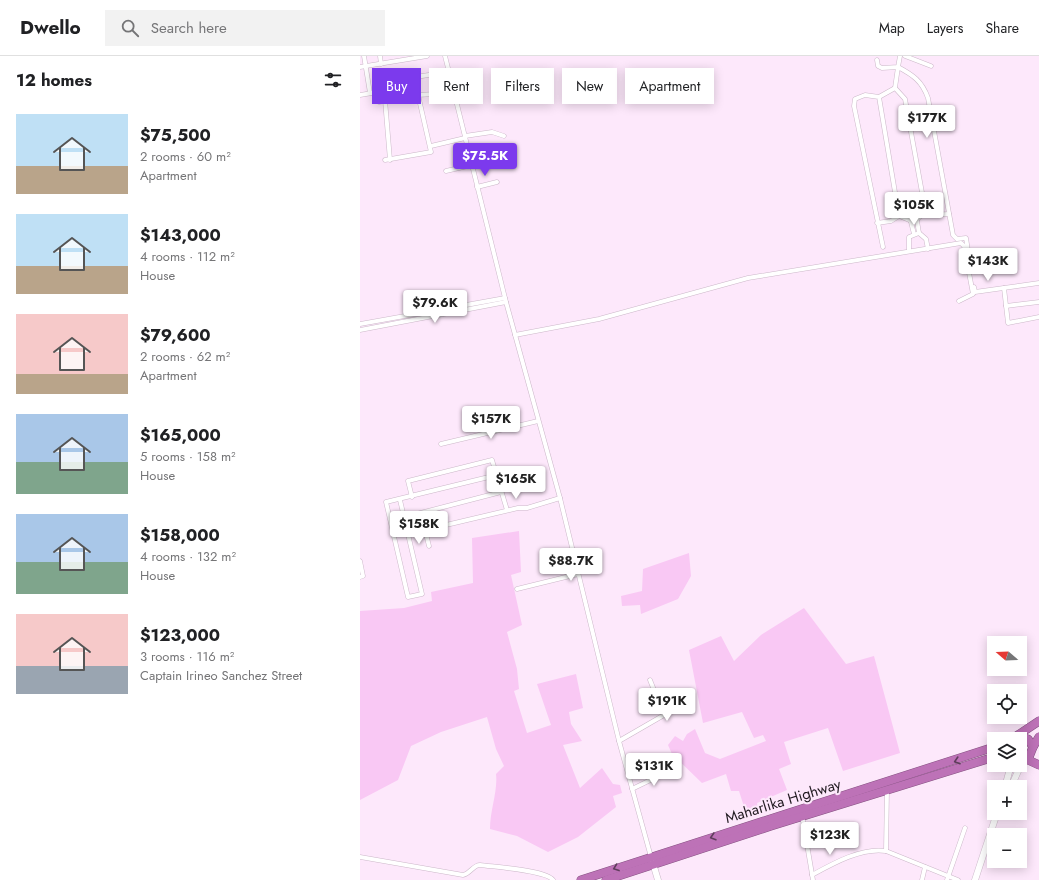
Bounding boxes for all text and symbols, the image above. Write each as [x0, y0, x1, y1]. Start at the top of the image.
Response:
search box [105, 10, 385, 46]
text: Dwello [20, 14, 81, 41]
icon: search [119, 17, 141, 39]
text: Search here [151, 17, 227, 39]
text: Map [879, 18, 905, 38]
text: Layers [927, 18, 963, 38]
text: Share [985, 18, 1019, 38]
text: 12 homes [16, 68, 92, 92]
chip: Buy [372, 68, 421, 104]
chip: Rent [429, 68, 483, 104]
chip: Filters [491, 68, 554, 104]
chip: New [562, 68, 617, 104]
chip: Apartment [625, 68, 714, 104]
icon: filters [322, 69, 344, 91]
pin: $177K [899, 105, 955, 139]
text: $177K [907, 108, 947, 127]
text: $75,500 [140, 123, 211, 147]
icon: home [48, 130, 96, 178]
pin: $75.5K [452, 143, 518, 177]
text: $75.5K [462, 146, 508, 165]
text: 2 rooms · 60 m² [140, 147, 231, 166]
text: Apartment [140, 166, 197, 185]
pin: $105K [886, 192, 942, 226]
text: $105K [894, 195, 934, 214]
text: $143,000 [140, 223, 221, 247]
icon: home [48, 230, 96, 278]
text: 4 rooms · 112 m² [140, 247, 235, 266]
pin: $143K [960, 248, 1016, 282]
text: $143K [968, 251, 1008, 270]
text: House [140, 266, 175, 285]
pin: $79.6K [402, 290, 468, 324]
text: $79.6K [412, 293, 458, 312]
text: $79,600 [140, 323, 210, 347]
icon: home [48, 330, 96, 378]
text: 2 rooms · 62 m² [140, 347, 230, 366]
text: Apartment [140, 366, 197, 385]
pin: $157K [463, 406, 519, 440]
text: $157K [471, 409, 511, 428]
text: $165,000 [140, 423, 221, 447]
icon: home [48, 430, 96, 478]
text: 5 rooms · 158 m² [140, 447, 236, 466]
text: House [140, 466, 175, 485]
pin: $165K [488, 466, 544, 500]
text: $165K [496, 469, 536, 488]
pin: $158K [391, 511, 447, 545]
text: $158K [399, 514, 439, 533]
text: $158,000 [140, 523, 220, 547]
icon: home [48, 530, 96, 578]
text: 4 rooms · 132 m² [140, 547, 236, 566]
pin: $88.7K [538, 548, 604, 582]
text: $88.7K [548, 551, 594, 570]
text: House [140, 566, 175, 585]
text: $123,000 [140, 623, 220, 647]
icon: home [48, 630, 96, 678]
north arrow [987, 636, 1027, 676]
map controls [987, 636, 1027, 868]
text: 3 rooms · 116 m² [140, 647, 234, 666]
text: Captain Irineo Sanchez Street [140, 666, 302, 685]
button: locate [987, 684, 1027, 724]
pin: $191K [639, 688, 695, 722]
text: $191K [647, 691, 687, 710]
button: layers [987, 732, 1027, 772]
pin: $131K [626, 753, 682, 787]
text: $131K [635, 756, 673, 775]
one-way arrow [954, 756, 961, 764]
street label: Maharlika Highway [722, 773, 844, 829]
button: + [987, 780, 1027, 820]
pin: $123K [802, 822, 858, 856]
text: $123K [810, 825, 850, 844]
button: − [987, 828, 1027, 868]
one-way arrow [710, 832, 717, 841]
one-way arrow [613, 864, 620, 872]

